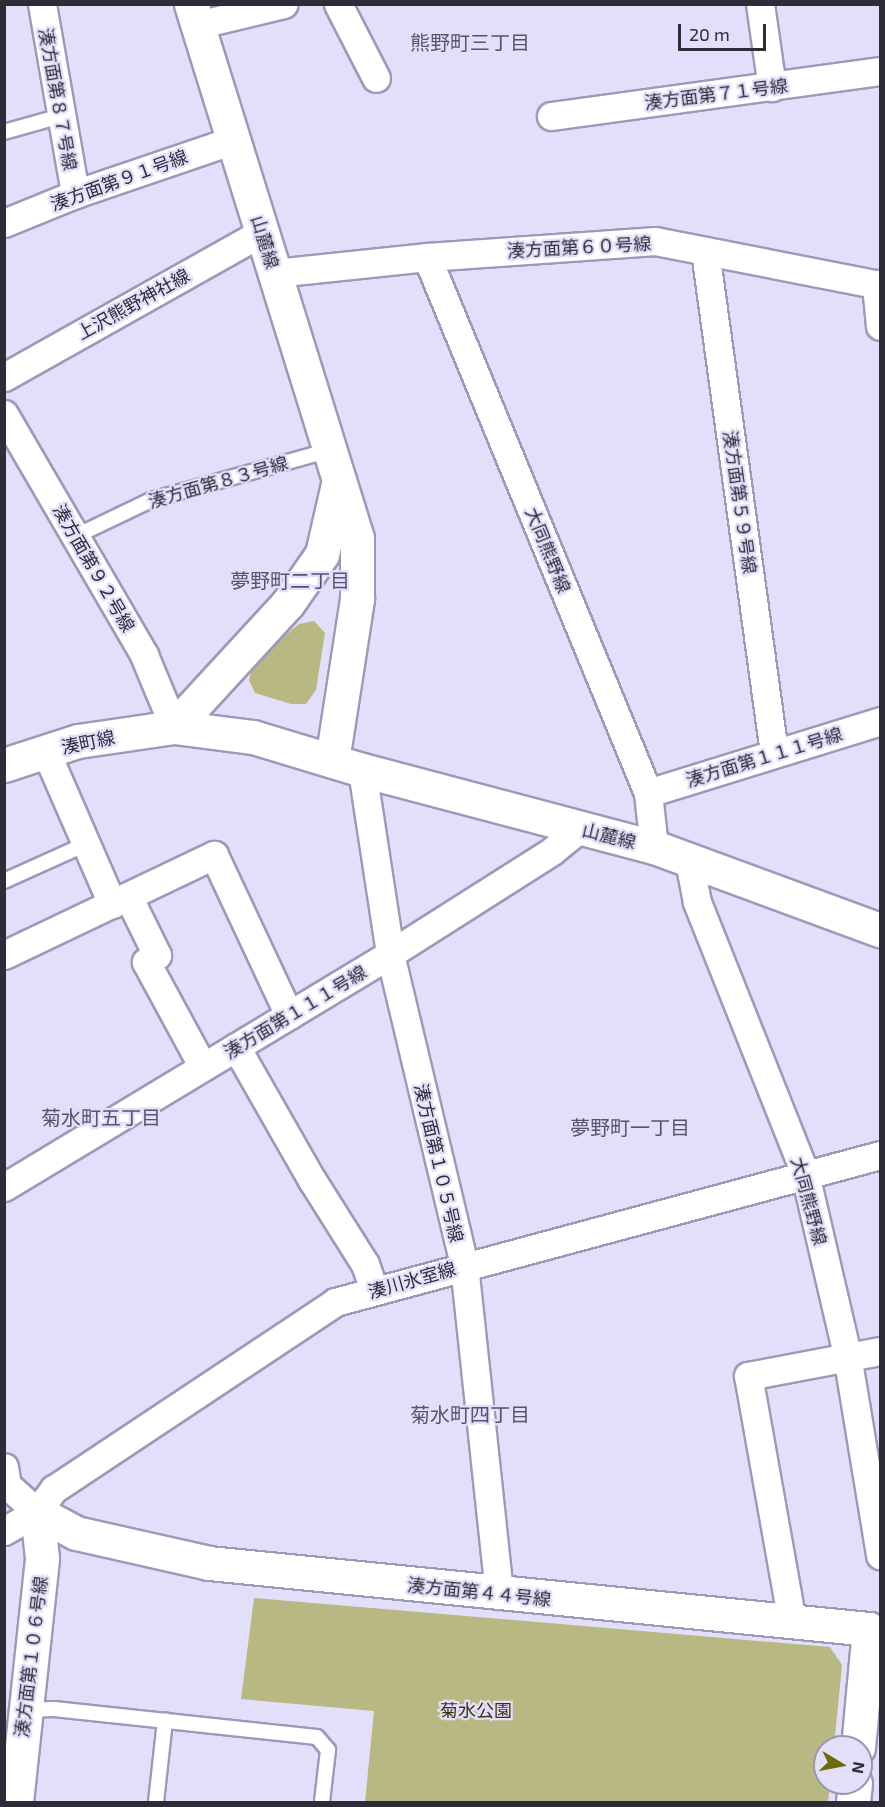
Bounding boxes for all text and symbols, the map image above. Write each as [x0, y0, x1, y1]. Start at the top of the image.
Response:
scale bar [681, 12, 770, 50]
text: 20 m [689, 23, 730, 45]
street label: 湊方面第８７号線 [35, 26, 81, 172]
district label: 熊野町三丁目 [410, 30, 530, 54]
street label: 湊方面第７１号線 [643, 75, 789, 113]
street label: 湊方面第９１号線 [48, 145, 190, 215]
street label: 山麓線 [247, 213, 283, 271]
street label: 湊方面第６０号線 [507, 232, 651, 262]
street label: 上沢熊野神社線 [73, 264, 193, 344]
street label: 湊方面第５９号線 [719, 429, 761, 575]
street label: 湊方面第８３号線 [146, 452, 290, 512]
street label: 湊方面第９２号線 [49, 500, 139, 636]
street label: 大同熊野線 [521, 504, 575, 596]
district label: 夢野町二丁目 [230, 568, 350, 592]
street label: 湊方面第１１１号線 [683, 723, 845, 791]
street label: 湊町線 [59, 726, 117, 758]
street label: 山麓線 [580, 819, 638, 853]
street label: 湊方面第１１１号線 [220, 961, 370, 1063]
street label: 湊方面第１０５号線 [410, 1082, 468, 1244]
district label: 菊水町五丁目 [41, 1105, 161, 1129]
district label: 夢野町一丁目 [570, 1115, 690, 1139]
street label: 大同熊野線 [787, 1155, 831, 1247]
street label: 湊川氷室線 [366, 1257, 458, 1303]
district label: 菊水町四丁目 [410, 1402, 530, 1426]
street label: 湊方面第４４号線 [406, 1574, 552, 1610]
street label: 湊方面第１０６号線 [10, 1575, 52, 1739]
park label: 菊水公園 [440, 1699, 512, 1721]
north arrow [813, 1735, 873, 1795]
text: N [849, 1761, 870, 1775]

